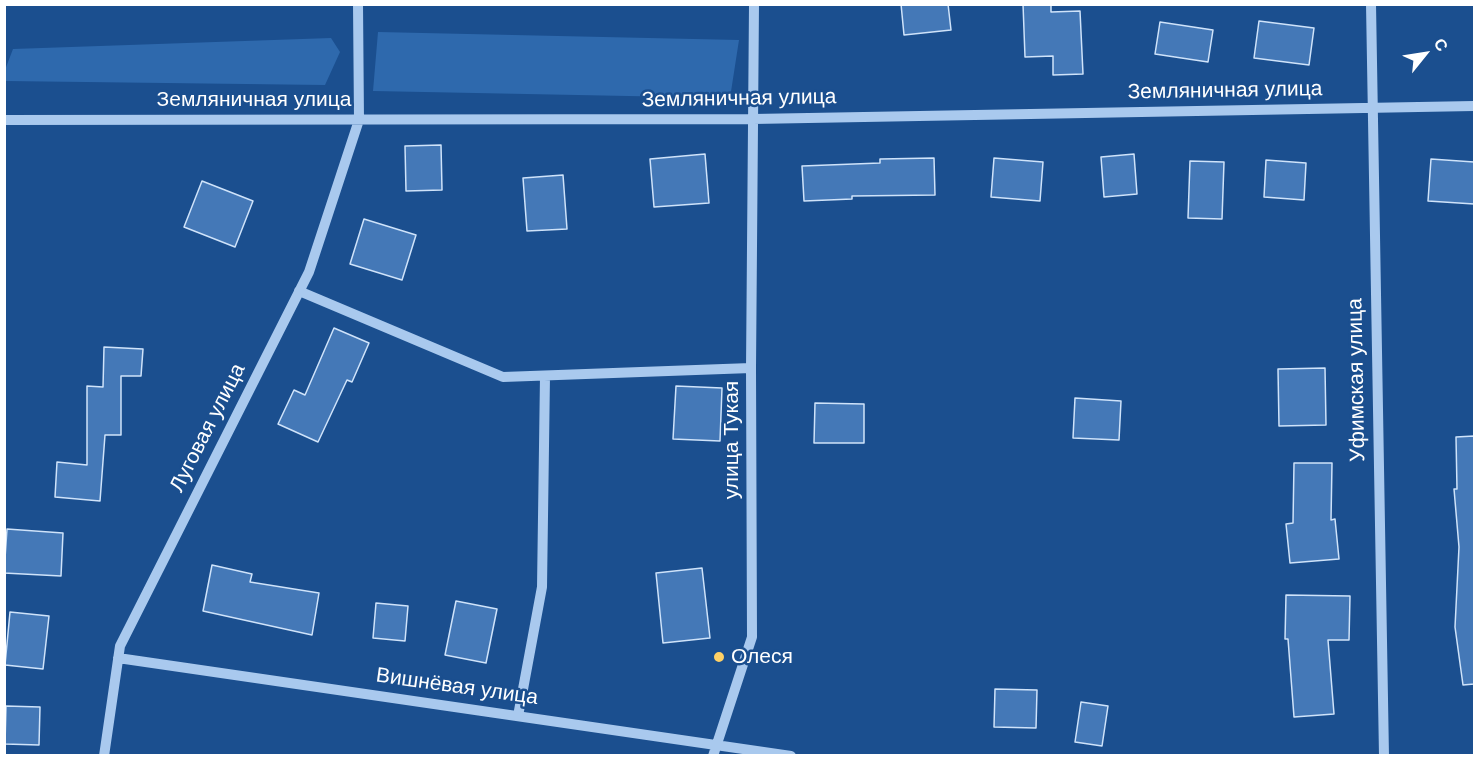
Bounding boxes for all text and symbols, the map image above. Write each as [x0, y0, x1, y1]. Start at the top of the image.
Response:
north arrow [1395, 24, 1455, 84]
text: С [1431, 35, 1451, 54]
street label: Земляничная улица [1127, 77, 1323, 105]
street label: Земляничная улица [641, 85, 837, 113]
street label: Земляничная улица [157, 87, 351, 113]
street label: Уфимская улица [1343, 298, 1371, 462]
street label: Луговая улица [165, 359, 251, 497]
street label: улица Тукая [719, 381, 745, 499]
place label: Олеся [731, 644, 793, 670]
marker: Олеся [712, 650, 726, 664]
street label: Вишнёвая улица [374, 663, 540, 711]

